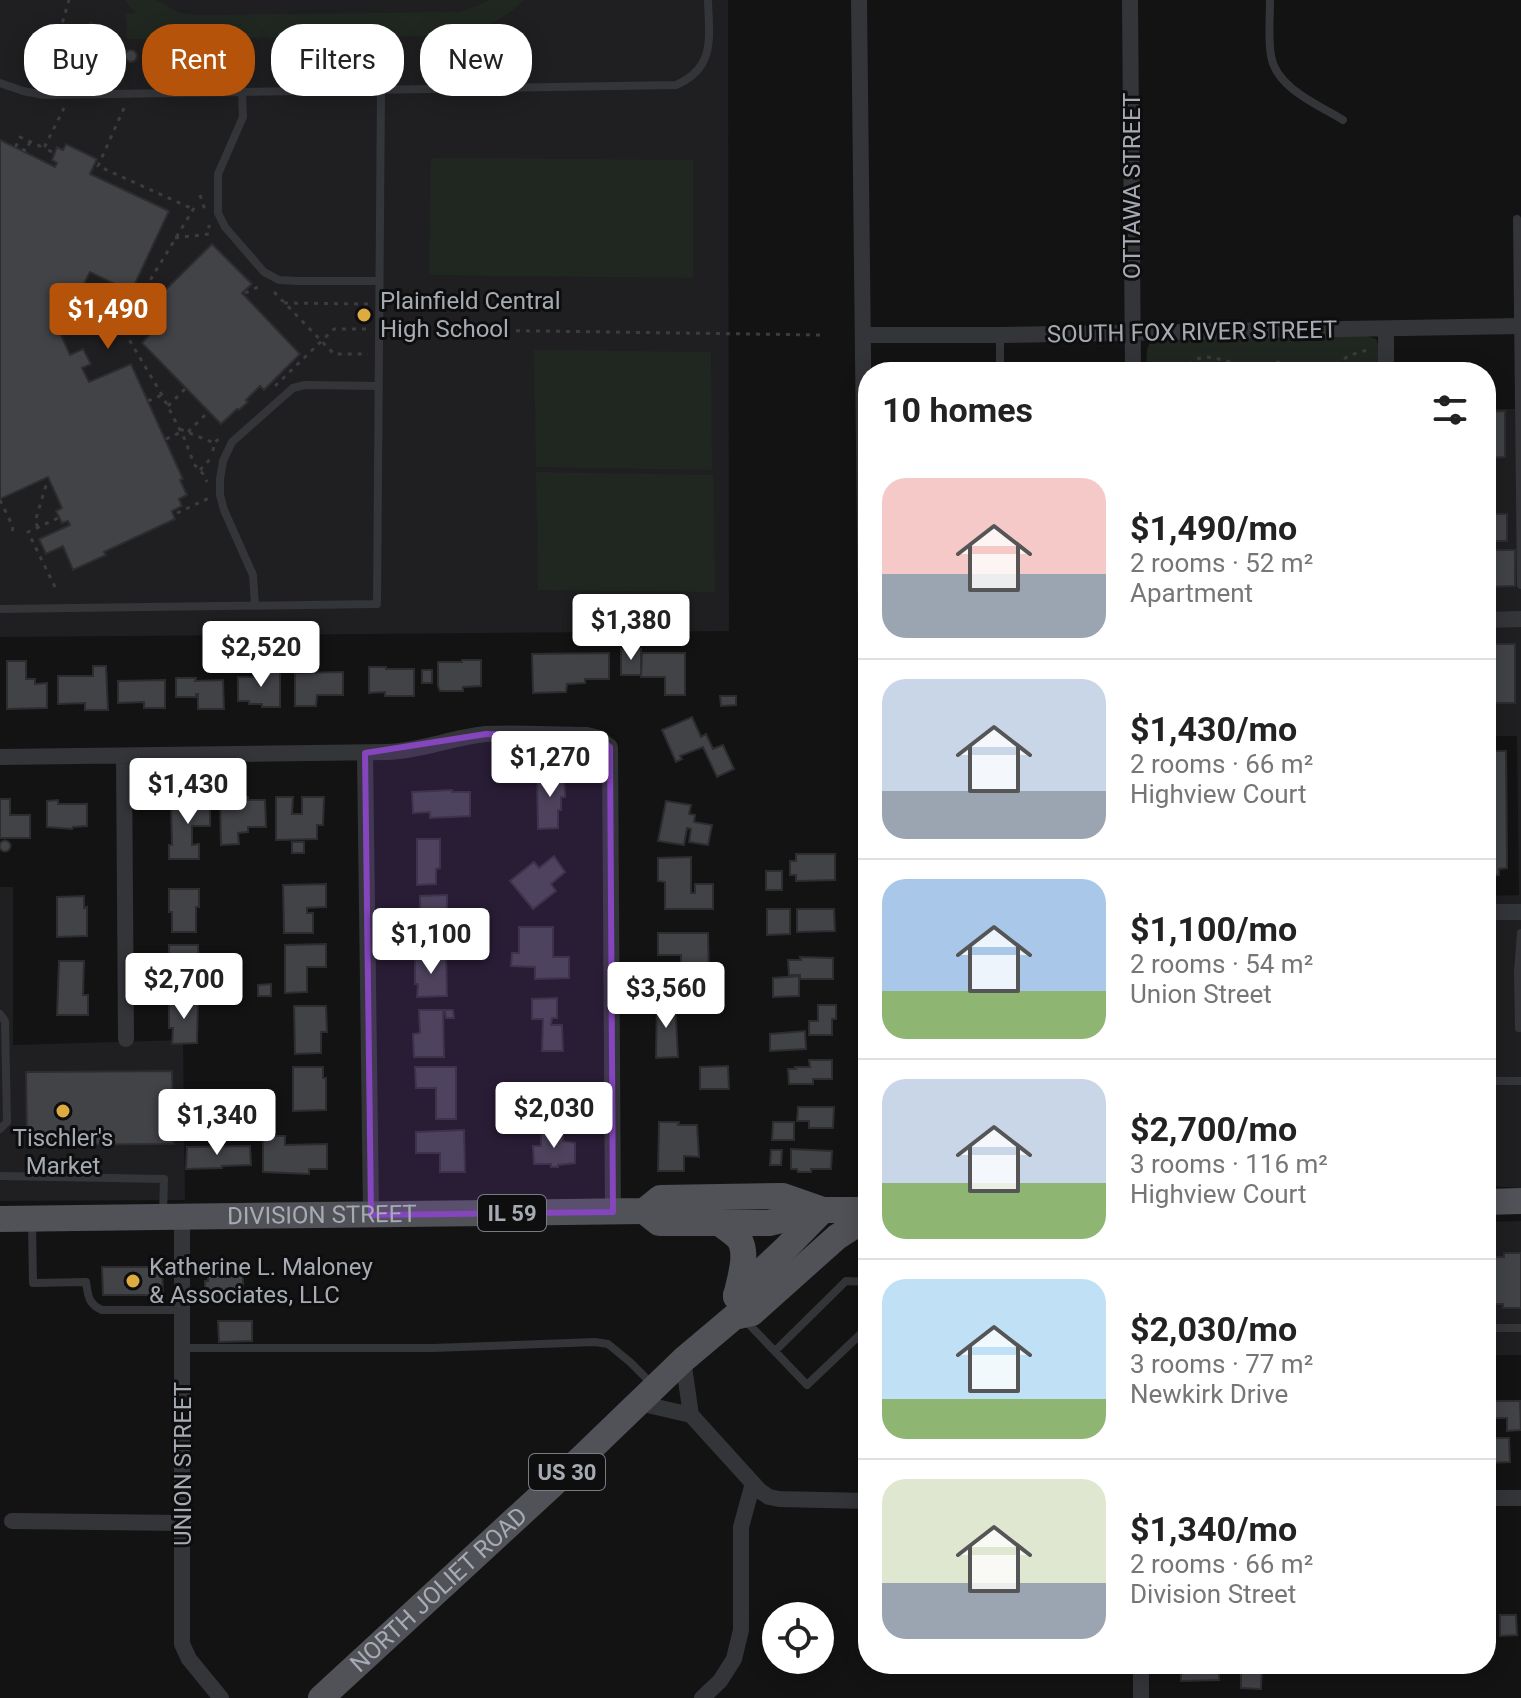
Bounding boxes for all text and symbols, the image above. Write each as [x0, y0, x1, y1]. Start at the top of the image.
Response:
chip: Buy [24, 24, 126, 96]
chip: Rent [142, 24, 255, 96]
chip: Filters [271, 24, 404, 96]
chip: New [420, 24, 532, 96]
street label: OTTAWA STREET [1118, 93, 1146, 279]
pin: $1,490 [43, 283, 173, 351]
place label: Plainfield Central High School [380, 287, 560, 343]
text: $1,490 [68, 294, 148, 324]
marker: Plainfield Central High School [355, 306, 373, 324]
street label: SOUTH FOX RIVER STREET [1047, 315, 1337, 349]
icon: filters [1428, 388, 1472, 432]
text: 10 homes [882, 390, 1033, 430]
text: $1,490/mo [1130, 508, 1297, 548]
icon: home [946, 510, 1042, 606]
text: 2 rooms · 52 m² [1130, 548, 1313, 578]
text: Apartment [1130, 578, 1253, 608]
pin: $1,380 [566, 594, 696, 662]
text: $1,380 [591, 605, 671, 635]
pin: $2,520 [196, 621, 326, 689]
text: $2,520 [221, 632, 301, 662]
text: $1,430/mo [1130, 709, 1297, 749]
icon: home [946, 711, 1042, 807]
pin: $1,270 [485, 731, 615, 799]
text: $1,270 [510, 742, 590, 772]
text: 2 rooms · 66 m² [1130, 749, 1313, 779]
pin: $1,430 [123, 758, 253, 826]
text: $1,430 [148, 769, 228, 799]
text: Highview Court [1130, 779, 1307, 809]
pin: $1,100 [366, 908, 496, 976]
text: $1,100/mo [1130, 909, 1297, 949]
icon: home [946, 911, 1042, 1007]
text: $1,100 [391, 919, 471, 949]
text: 2 rooms · 54 m² [1130, 949, 1313, 979]
pin: $2,700 [119, 953, 249, 1021]
pin: $3,560 [601, 962, 731, 1030]
text: $2,700 [144, 964, 224, 994]
text: $3,560 [626, 973, 706, 1003]
text: Union Street [1130, 979, 1272, 1009]
pin: $2,030 [489, 1082, 619, 1150]
pin: $1,340 [152, 1089, 282, 1157]
text: $2,030 [514, 1093, 594, 1123]
text: $1,340 [177, 1100, 257, 1130]
marker: Tischler's Market [54, 1102, 72, 1120]
text: $2,700/mo [1130, 1109, 1297, 1149]
icon: home [946, 1111, 1042, 1207]
place label: Tischler's Market [13, 1124, 113, 1180]
text: 3 rooms · 116 m² [1130, 1149, 1328, 1179]
text: Highview Court [1130, 1179, 1307, 1209]
road number: IL 59 [478, 1195, 546, 1231]
street label: DIVISION STREET [227, 1200, 417, 1230]
place label: Katherine L. Maloney & Associates, LLC [149, 1253, 373, 1309]
marker: Katherine L. Maloney & Associates, LLC [124, 1272, 142, 1290]
text: $2,030/mo [1130, 1309, 1297, 1349]
icon: home [946, 1311, 1042, 1407]
text: 3 rooms · 77 m² [1130, 1349, 1313, 1379]
text: Newkirk Drive [1130, 1379, 1288, 1409]
street label: UNION STREET [169, 1382, 197, 1546]
road number: US 30 [529, 1454, 605, 1490]
street label: NORTH JOLIET ROAD [345, 1501, 533, 1678]
text: $1,340/mo [1130, 1509, 1297, 1549]
icon: home [946, 1511, 1042, 1607]
text: 2 rooms · 66 m² [1130, 1549, 1313, 1579]
text: Division Street [1130, 1579, 1296, 1609]
map controls [762, 1602, 834, 1674]
button: locate [762, 1602, 834, 1674]

